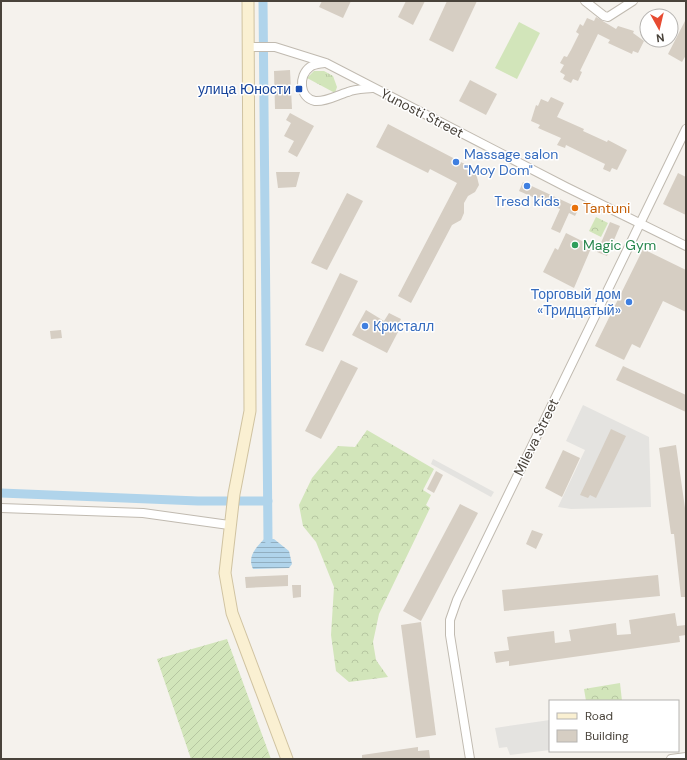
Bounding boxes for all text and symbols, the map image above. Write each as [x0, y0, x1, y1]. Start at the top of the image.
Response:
north arrow [639, 8, 679, 48]
text: N [655, 30, 665, 45]
place label: улица Юности [198, 80, 291, 98]
marker: улица Юности [294, 84, 304, 94]
street label: Yunosti Street [377, 84, 467, 142]
place label: Massage salon "Moy Dom" [464, 145, 558, 179]
marker: Massage salon "Moy Dom" [451, 157, 461, 167]
marker: Tresd kids [522, 181, 532, 191]
place label: Tresd kids [494, 192, 560, 210]
place label: Tantuni [583, 199, 630, 217]
marker: Tantuni [570, 203, 580, 213]
place label: Magic Gym [583, 236, 656, 254]
marker: Magic Gym [570, 240, 580, 250]
place label: Торговый дом «Тридцатый» [531, 285, 621, 319]
marker: Торговый дом «Тридцатый» [624, 297, 634, 307]
place label: Кристалл [373, 317, 434, 335]
marker: Кристалл [360, 321, 370, 331]
street label: Mileva Street [510, 395, 562, 479]
legend [549, 700, 679, 752]
text: Road [585, 708, 613, 724]
text: Building [585, 728, 629, 744]

